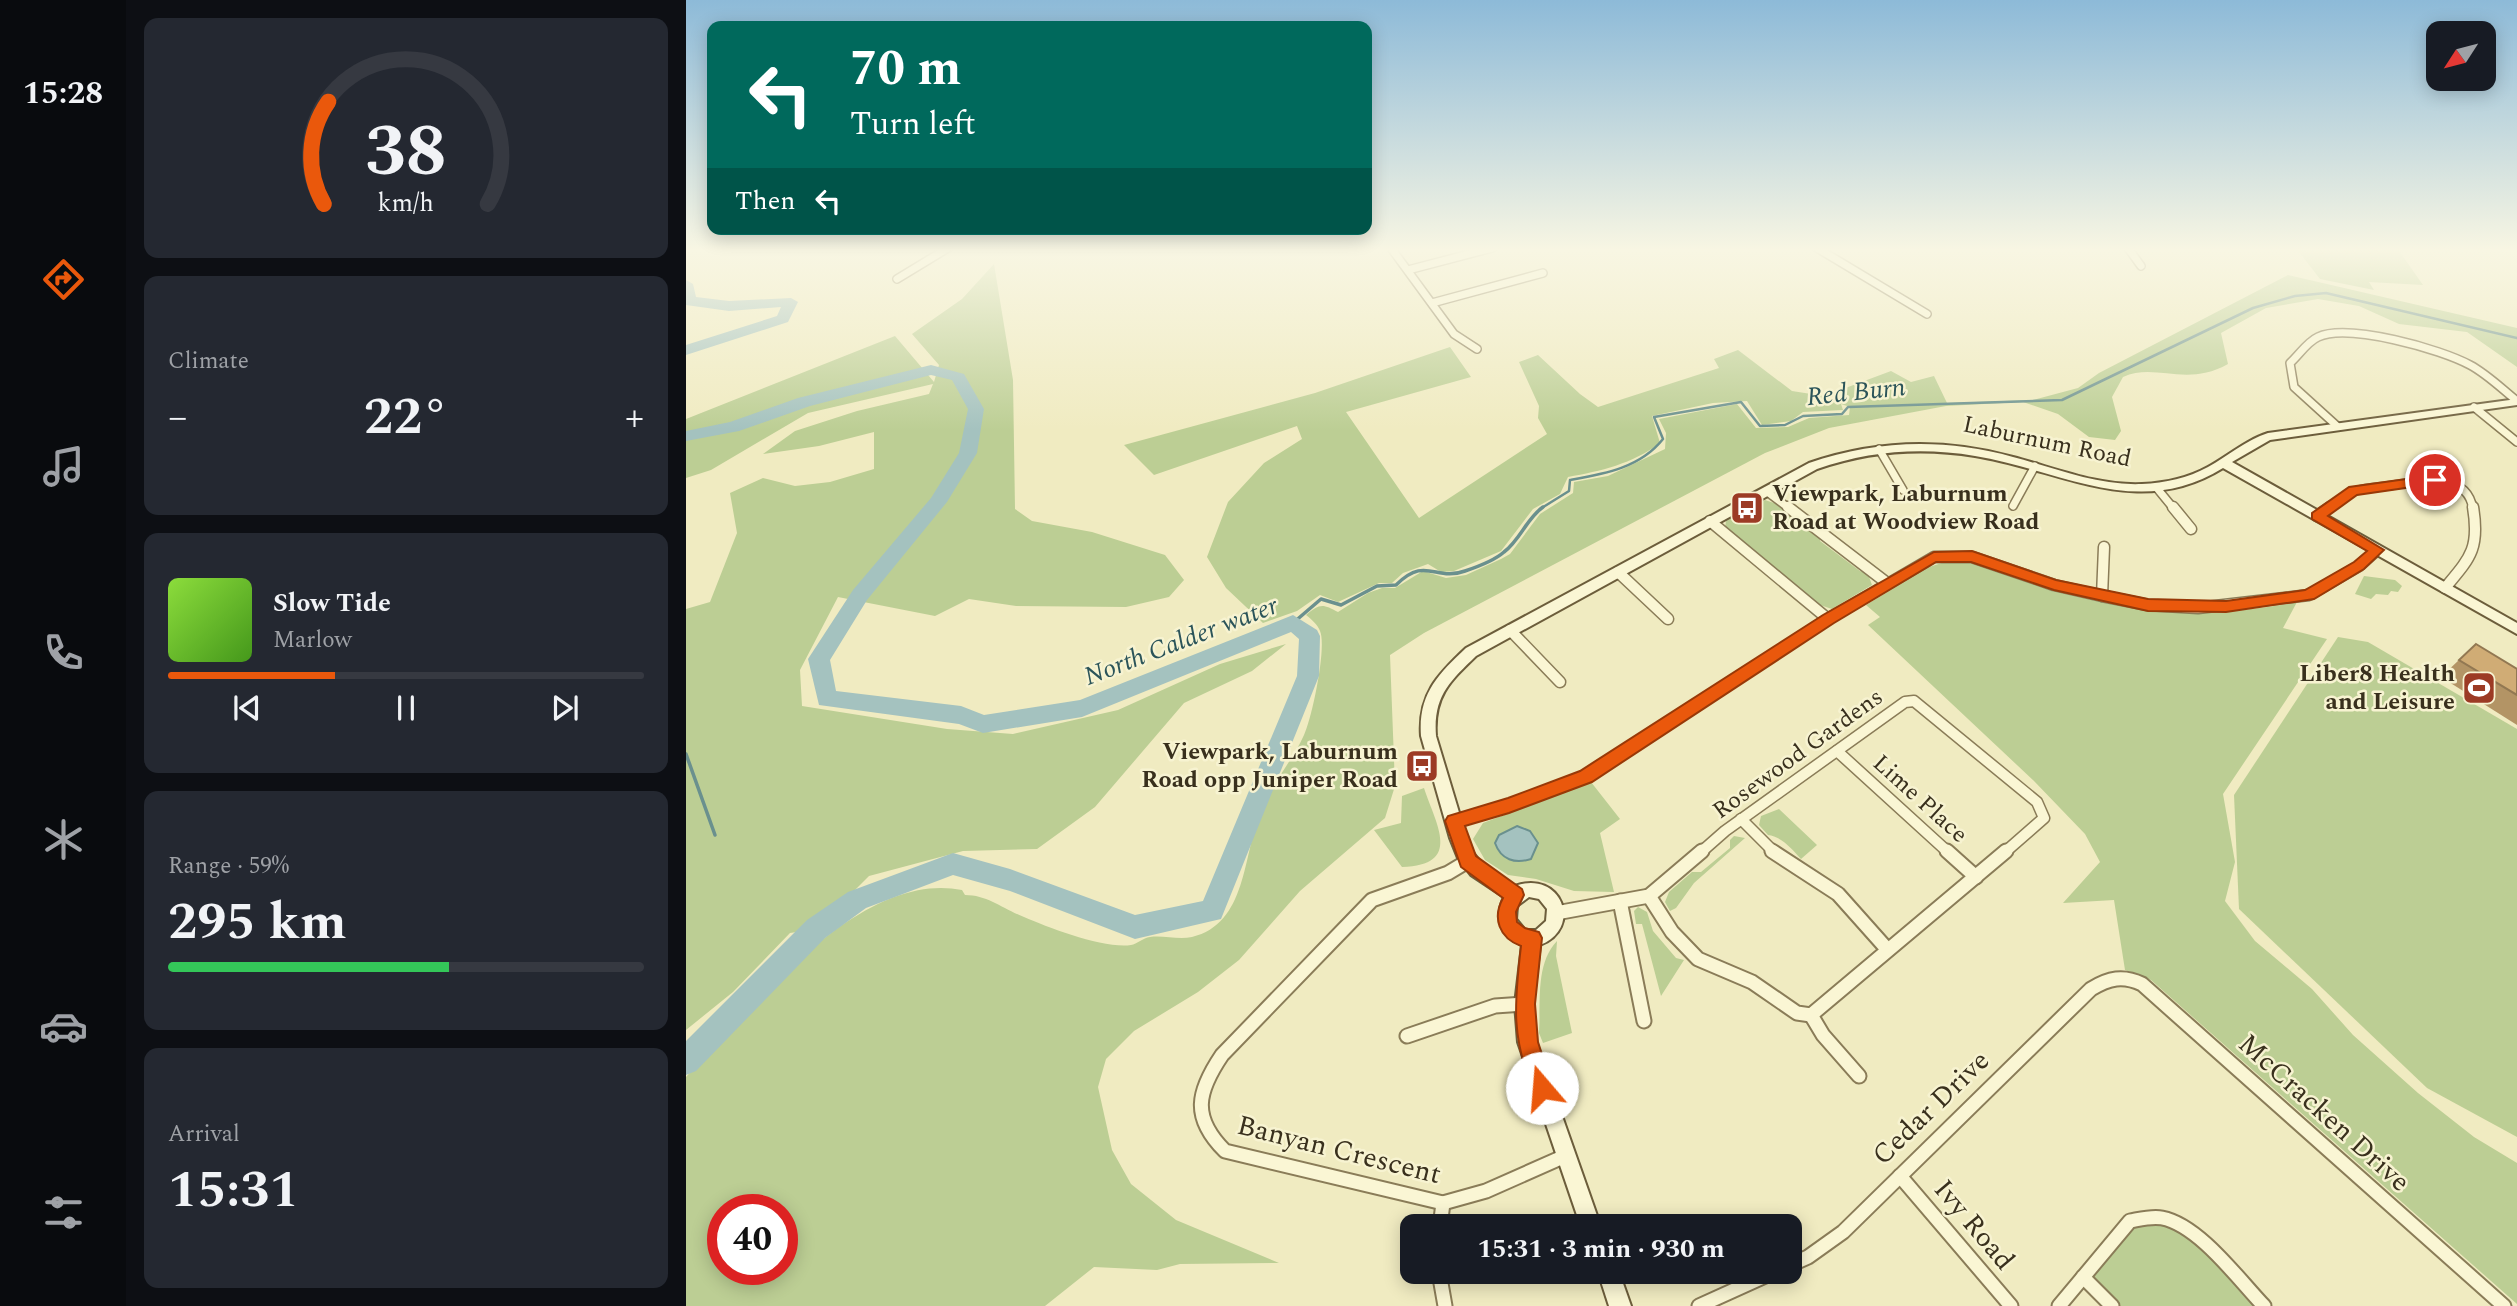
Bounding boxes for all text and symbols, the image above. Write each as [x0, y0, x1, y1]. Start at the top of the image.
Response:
north arrow [2426, 21, 2496, 91]
map controls [2426, 21, 2496, 91]
text: 70 m [850, 32, 961, 107]
icon: left [735, 49, 826, 140]
text: 15:28 [23, 69, 103, 118]
text: 38 [365, 97, 447, 208]
text: Turn left [850, 100, 976, 149]
text: Then [735, 181, 795, 221]
icon: left [809, 182, 847, 220]
text: km/h [378, 185, 434, 223]
icon: directions [39, 255, 88, 304]
text: Climate [168, 344, 249, 379]
water label: Red Burn [1804, 367, 1908, 417]
text: 22° [364, 378, 448, 457]
text: − [168, 389, 187, 447]
text: + [625, 389, 644, 447]
street label: Laburnum Road [1959, 407, 2135, 477]
icon: music [39, 442, 88, 491]
pin [2405, 450, 2465, 510]
icon: arrive [2416, 461, 2454, 499]
place label: Viewpark, Laburnum Road at Woodview Road [1772, 476, 2040, 540]
bus stop icon: Viewpark, Laburnum Road at Woodview Road [1728, 489, 1766, 527]
text: Slow Tide [273, 583, 391, 623]
water label: North Calder water [1078, 585, 1285, 696]
text: Marlow [273, 623, 352, 658]
icon: phone [39, 628, 88, 677]
place label: Liber8 Health and Leisure [2299, 656, 2455, 720]
sports icon: Liber8 Health and Leisure [2460, 669, 2498, 707]
street label: Rosewood Gardens [1705, 680, 1891, 828]
icon: previous [228, 689, 266, 727]
icon: pause [387, 689, 425, 727]
icon: next [546, 689, 584, 727]
place label: Viewpark, Laburnum Road opp Juniper Road [1141, 734, 1398, 798]
street label: Lime Place [1864, 746, 1976, 852]
bus stop icon: Viewpark, Laburnum Road opp Juniper Road [1403, 747, 1441, 785]
icon: climate [39, 815, 88, 864]
text: Range · 59% [168, 849, 289, 884]
text: 295 km [168, 883, 347, 962]
icon: car [39, 1002, 88, 1051]
street label: McCracken Drive [2228, 1024, 2420, 1202]
street label: Cedar Drive [1862, 1040, 2000, 1176]
position arrow [1505, 1051, 1579, 1125]
street label: Banyan Crescent [1232, 1104, 1446, 1196]
text: Arrival [168, 1117, 240, 1152]
text: 15:31 [168, 1151, 299, 1230]
street label: Ivy Road [1923, 1170, 2025, 1280]
icon: filters [39, 1188, 88, 1237]
speed limit sign: 40 [707, 1194, 798, 1285]
text: 15:31 · 3 min · 930 m [1477, 1229, 1725, 1269]

